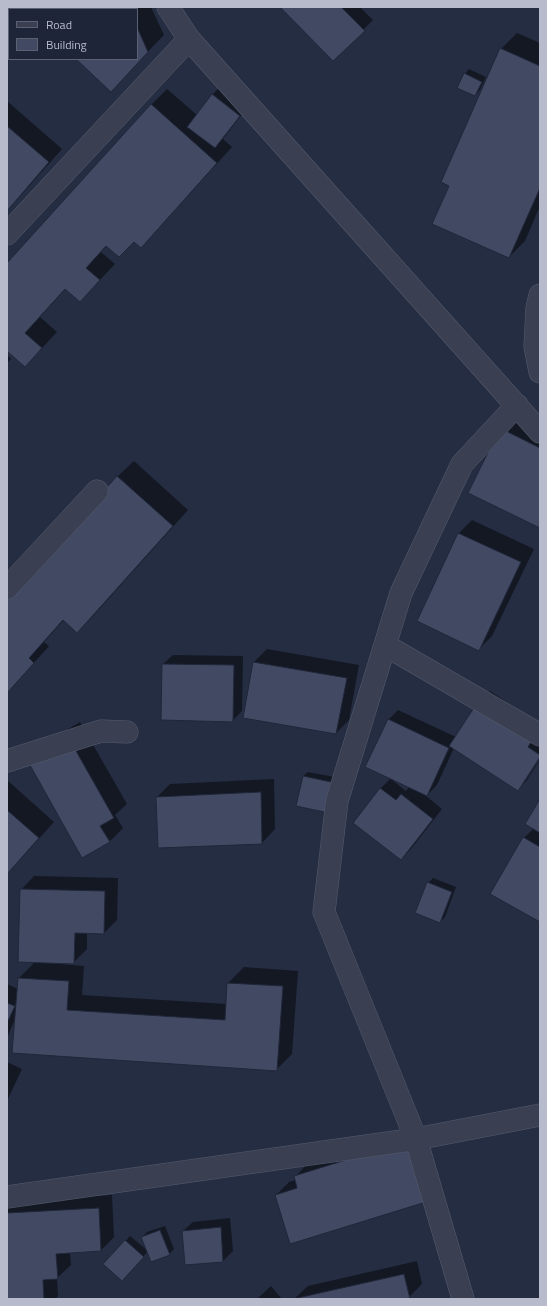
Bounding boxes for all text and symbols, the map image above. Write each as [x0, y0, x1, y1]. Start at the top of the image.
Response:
legend [8, 8, 138, 60]
text: Road [46, 15, 72, 34]
text: Building [46, 35, 87, 54]

